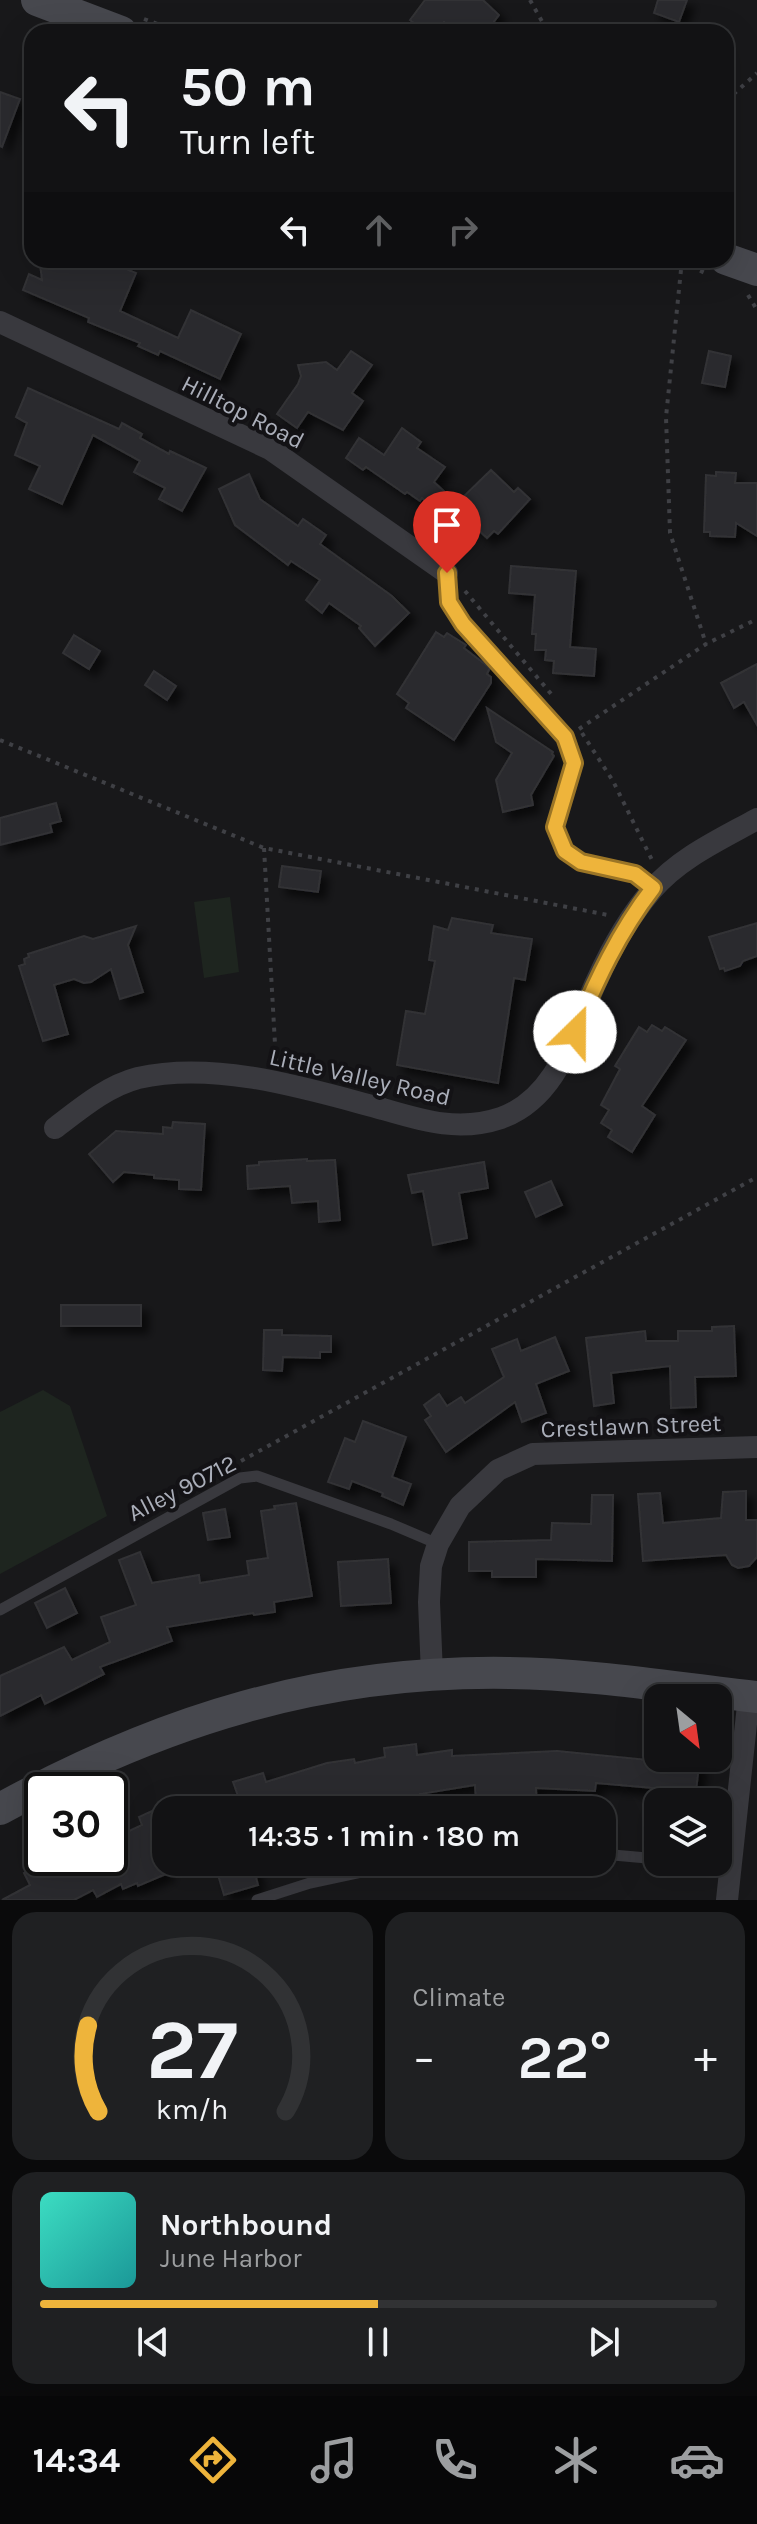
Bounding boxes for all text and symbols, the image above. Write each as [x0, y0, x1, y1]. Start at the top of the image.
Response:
text: 50 m [180, 54, 315, 119]
icon: left [48, 56, 152, 160]
text: Turn left [180, 121, 315, 163]
icon: left [273, 208, 317, 252]
icon: ahead [357, 208, 401, 252]
icon: right [441, 208, 485, 252]
street label: Hilltop Road [177, 369, 309, 455]
pin [413, 491, 481, 573]
icon: arrive [425, 503, 469, 547]
position arrow [533, 990, 617, 1074]
street label: Little Valley Road [267, 1043, 453, 1111]
street label: Crestlawn Street [540, 1409, 722, 1443]
street label: Alley 90712 [123, 1449, 241, 1527]
north arrow [644, 1684, 732, 1772]
map controls [644, 1684, 732, 1876]
speed limit sign: 30 [24, 1772, 128, 1876]
button: layers [644, 1788, 732, 1876]
text: 14:35 · 1 min · 180 m [248, 1818, 520, 1854]
text: Climate [413, 1982, 505, 2013]
text: 27 [146, 2002, 238, 2099]
text: 22° [518, 2023, 612, 2093]
text: − [413, 2032, 436, 2083]
text: + [694, 2032, 717, 2083]
text: km/h [156, 2093, 228, 2126]
text: Northbound [160, 2207, 332, 2243]
text: June Harbor [160, 2243, 302, 2274]
icon: previous [131, 2320, 175, 2364]
icon: pause [356, 2320, 400, 2364]
icon: next [582, 2320, 626, 2364]
icon: directions [185, 2432, 241, 2488]
icon: music [306, 2432, 362, 2488]
icon: phone [427, 2432, 483, 2488]
icon: climate [548, 2432, 604, 2488]
icon: car [669, 2432, 725, 2488]
text: 14:34 [32, 2439, 120, 2481]

